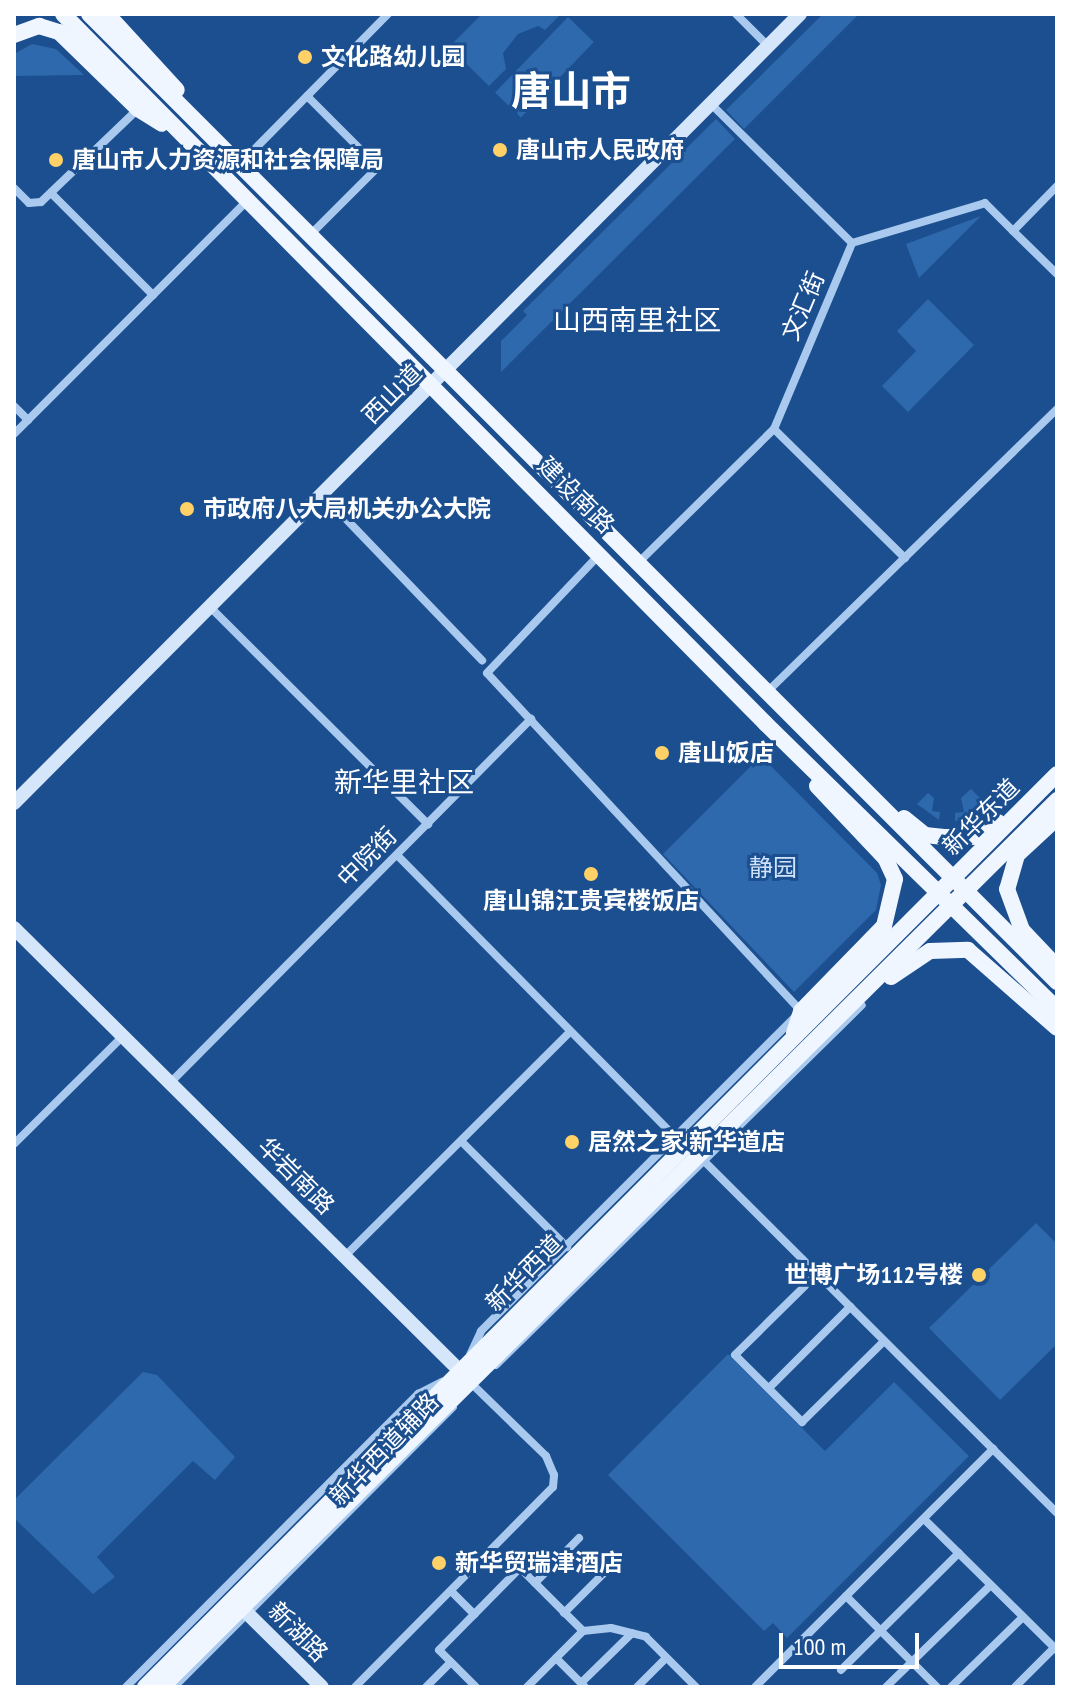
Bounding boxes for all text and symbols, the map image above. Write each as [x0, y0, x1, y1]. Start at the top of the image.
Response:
place label: 文化路幼儿园 [321, 43, 465, 71]
marker: 文化路幼儿园 [296, 48, 314, 66]
district label: 唐山市 [511, 66, 631, 114]
place label: 唐山市人民政府 [516, 136, 684, 164]
marker: 唐山市人民政府 [491, 141, 509, 159]
place label: 唐山市人力资源和社会保障局 [72, 146, 384, 174]
marker: 唐山市人力资源和社会保障局 [47, 151, 65, 169]
street label: 文汇街 [776, 267, 830, 345]
district label: 山西南里社区 [553, 303, 721, 337]
street label: 西山道 [356, 358, 428, 430]
street label: 建设南路 [532, 451, 620, 539]
place label: 市政府八大局机关办公大院 [203, 495, 491, 523]
marker: 市政府八大局机关办公大院 [178, 500, 196, 518]
place label: 唐山饭店 [678, 739, 774, 767]
marker: 唐山饭店 [653, 744, 671, 762]
district label: 新华里社区 [334, 765, 474, 799]
street label: 新华东道 [937, 773, 1025, 861]
street label: 中院街 [331, 821, 403, 893]
park label: 静园 [749, 854, 797, 882]
marker: 唐山锦江贵宾楼饭店 [582, 865, 600, 883]
place label: 唐山锦江贵宾楼饭店 [483, 887, 699, 915]
place label: 居然之家 新华道店 [588, 1128, 785, 1156]
street label: 华岩南路 [252, 1132, 340, 1220]
marker: 居然之家 新华道店 [563, 1133, 581, 1151]
street label: 新华西道 [480, 1229, 568, 1317]
place label: 世博广场112号楼 [785, 1261, 963, 1289]
marker: 世博广场112号楼 [970, 1266, 988, 1284]
street label: 新华西道辅路 [324, 1387, 444, 1511]
place label: 新华贸瑞津酒店 [455, 1549, 623, 1577]
marker: 新华贸瑞津酒店 [430, 1554, 448, 1572]
street label: 新湖路 [262, 1596, 334, 1668]
scale bar [783, 1617, 923, 1667]
text: 100 m [793, 1631, 846, 1662]

